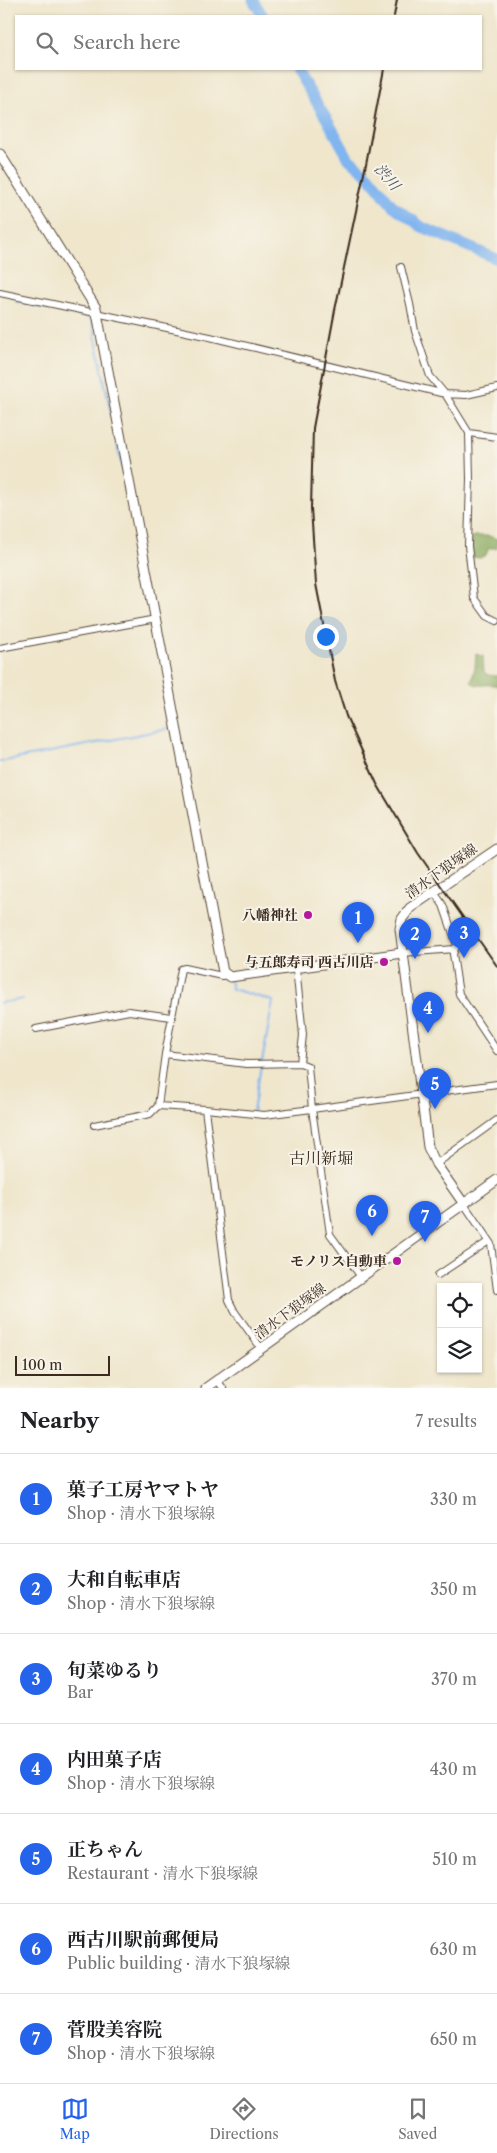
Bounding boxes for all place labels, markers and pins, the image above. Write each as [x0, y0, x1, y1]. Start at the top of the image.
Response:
pin: 1 [342, 902, 374, 943]
place label: 八幡神社 [242, 906, 298, 924]
marker: 八幡神社 [302, 909, 314, 921]
pin: 3 [448, 917, 480, 958]
pin: 2 [399, 918, 431, 959]
place label: 与五郎寿司 西古川店 [244, 953, 374, 971]
marker: 与五郎寿司 西古川店 [378, 956, 390, 968]
pin: 4 [412, 992, 444, 1033]
pin: 5 [419, 1068, 451, 1109]
pin: 6 [356, 1195, 388, 1236]
pin: 7 [409, 1201, 441, 1242]
place label: モノリス自動車 [290, 1252, 387, 1270]
marker: モノリス自動車 [391, 1255, 403, 1267]

